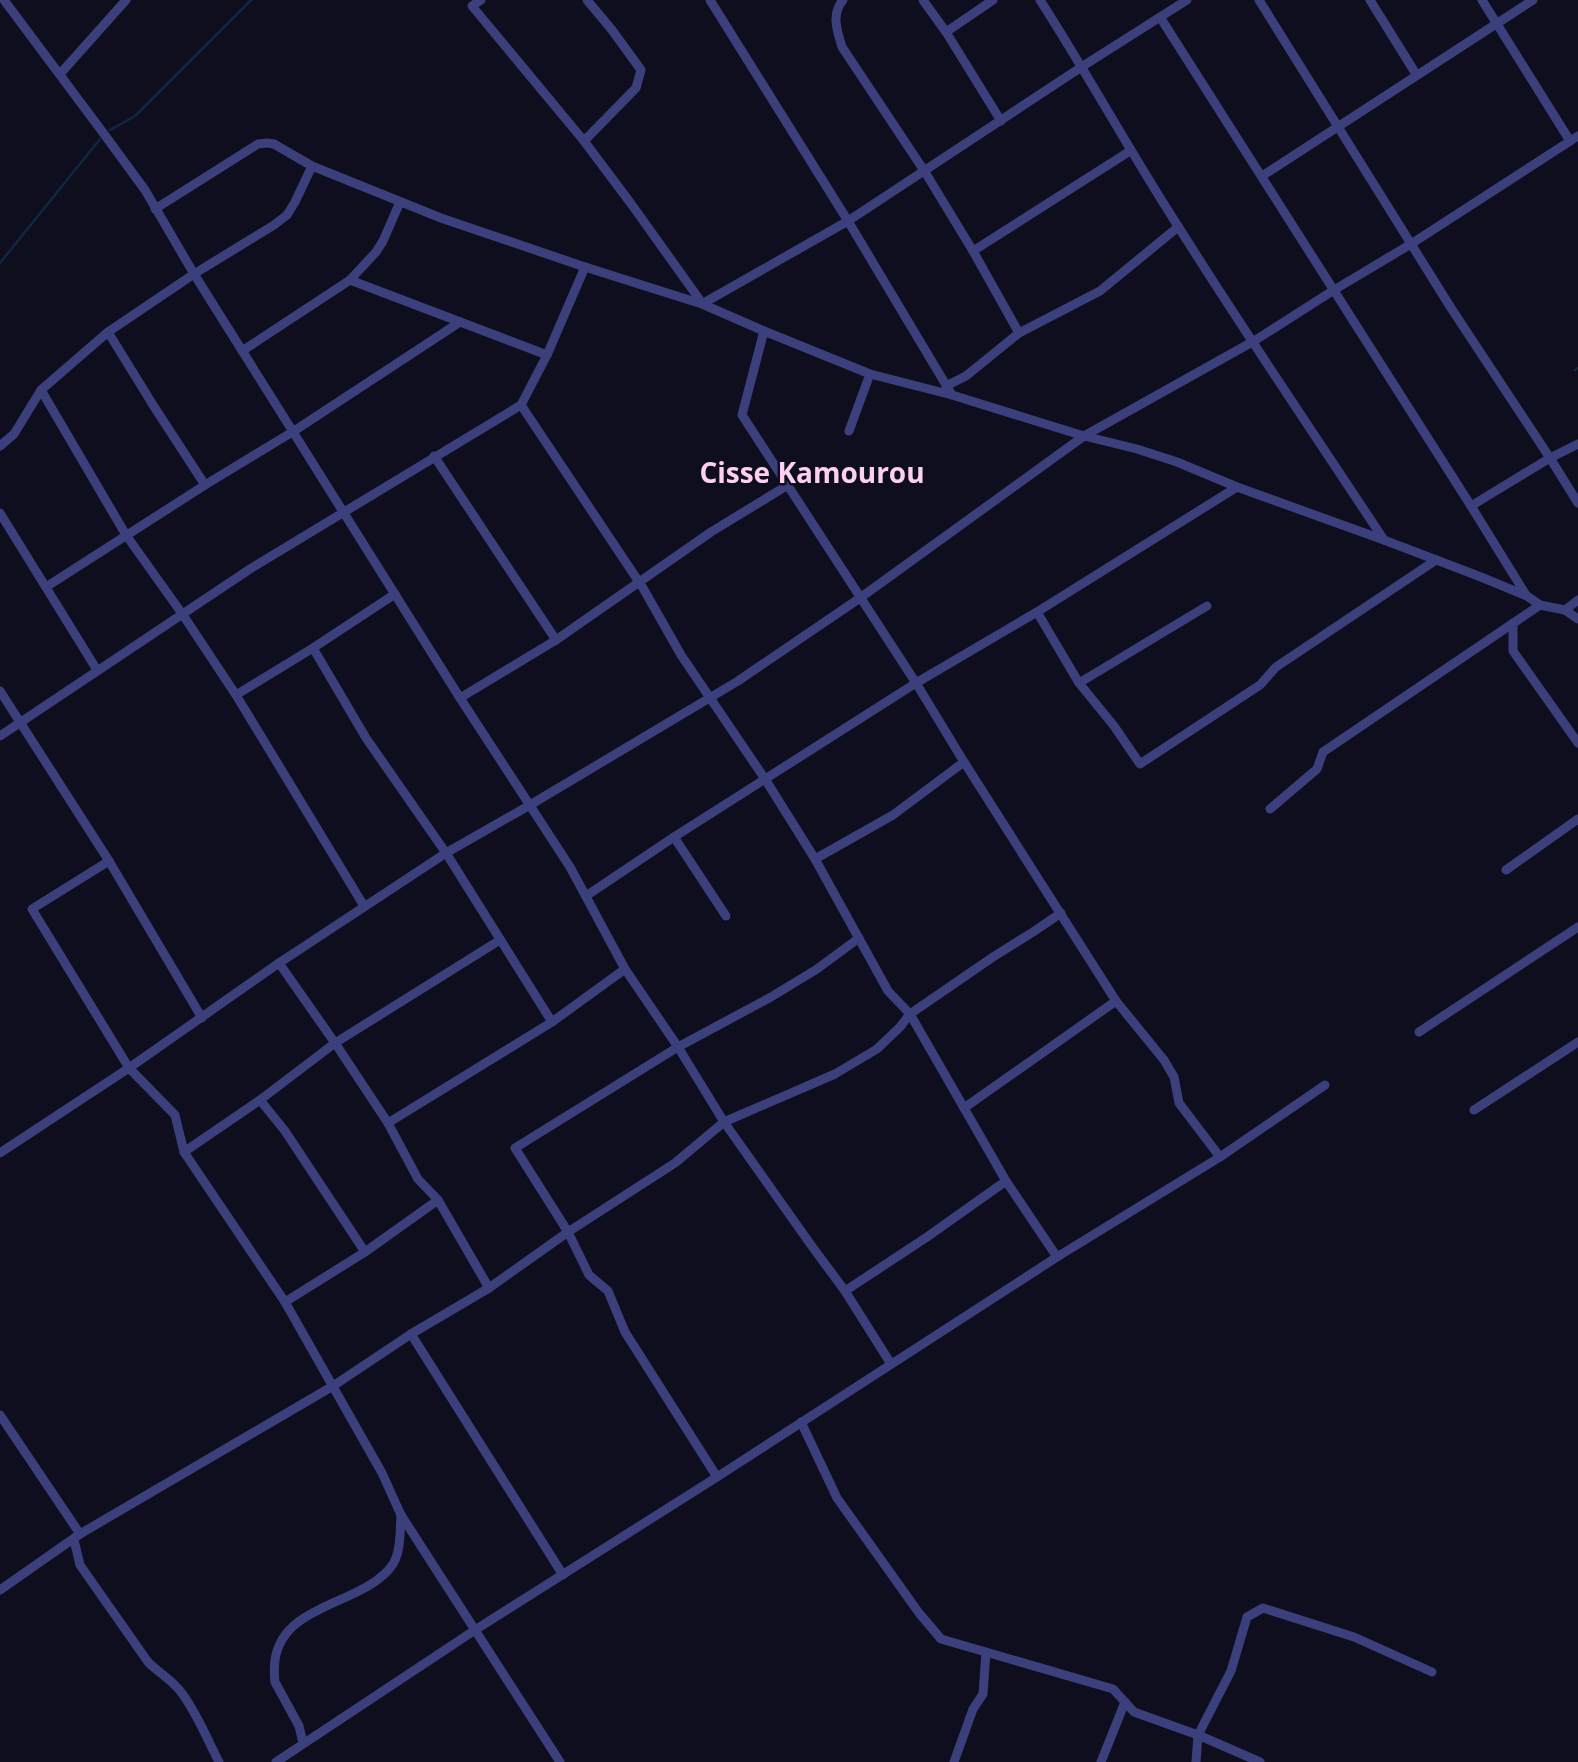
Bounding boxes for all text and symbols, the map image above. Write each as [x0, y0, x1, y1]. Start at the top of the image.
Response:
district label: Cisse Kamourou [699, 453, 925, 491]

